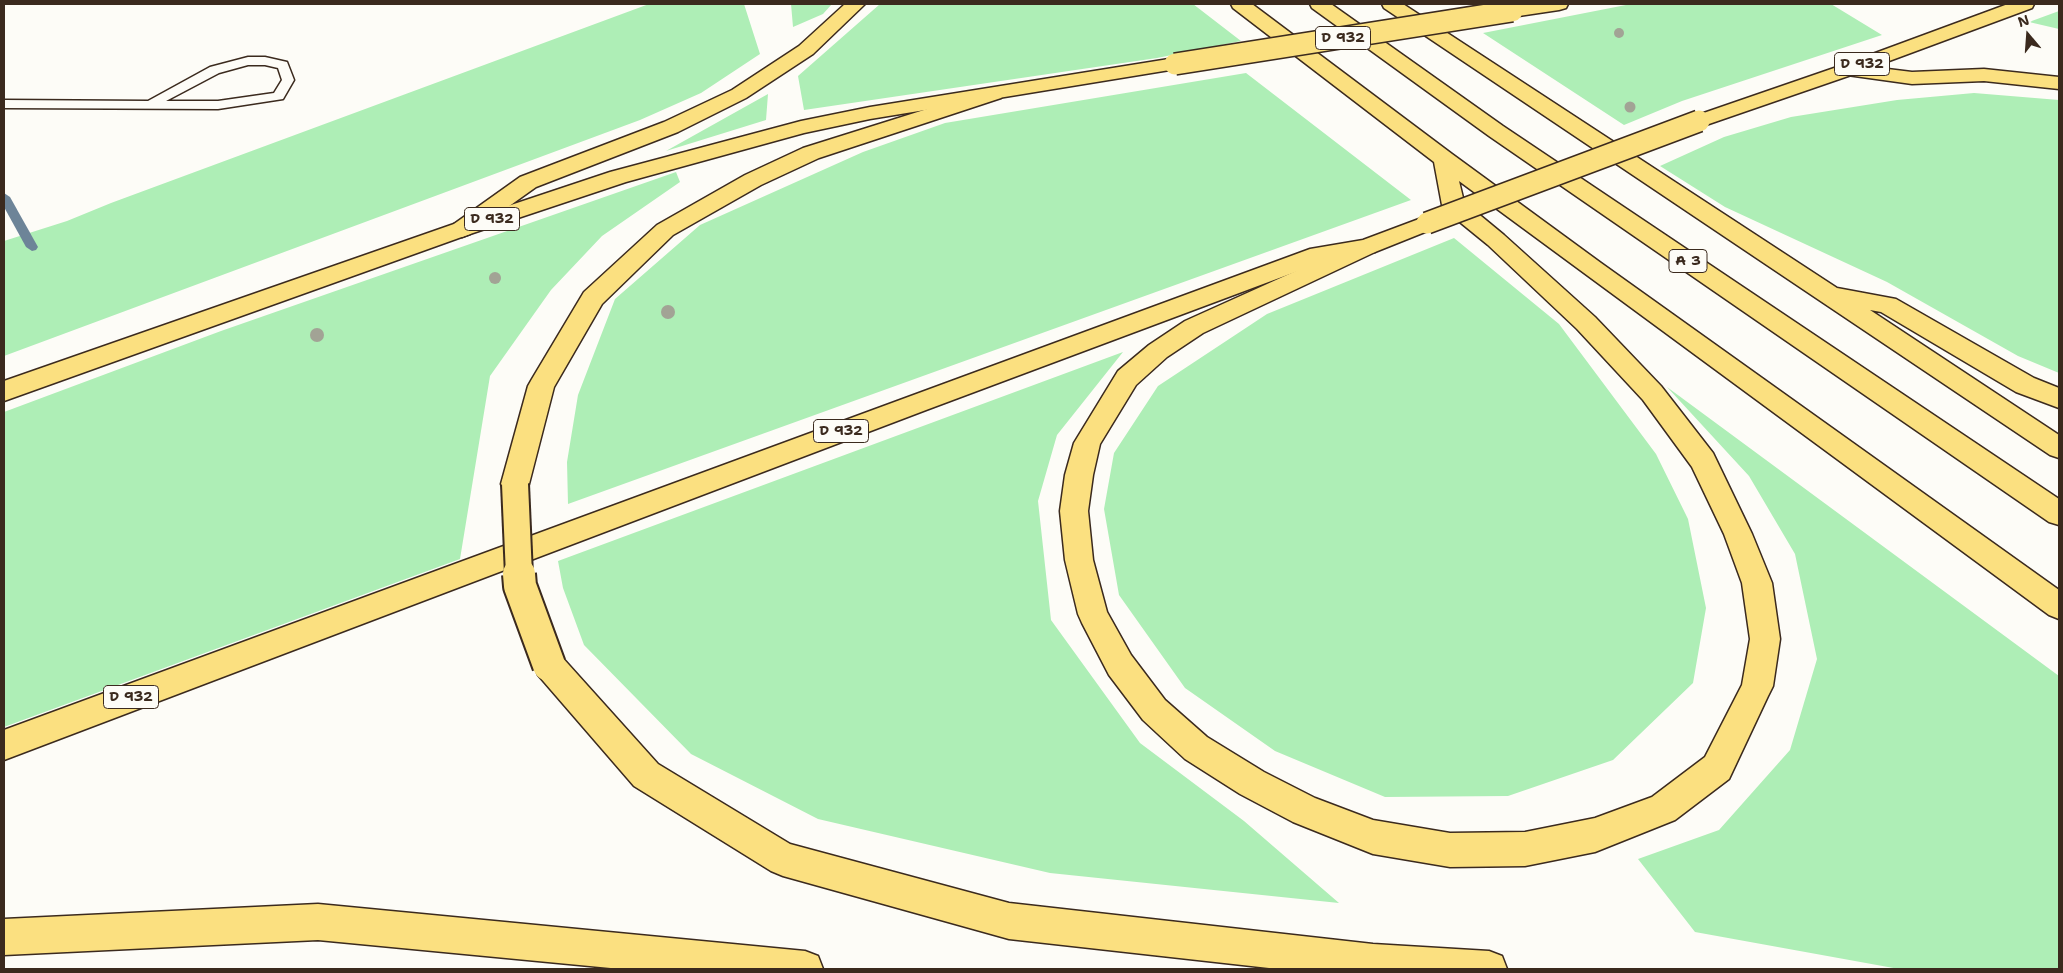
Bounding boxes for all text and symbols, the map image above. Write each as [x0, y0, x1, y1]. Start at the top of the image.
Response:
north arrow [2003, 10, 2053, 60]
text: N [2015, 10, 2031, 31]
road number: D 932 [1316, 26, 1370, 49]
road number: D 932 [1834, 52, 1890, 76]
road number: D 932 [464, 208, 520, 230]
road number: A 3 [1669, 250, 1707, 272]
road number: D 932 [814, 420, 868, 442]
road number: D 932 [104, 686, 158, 709]

